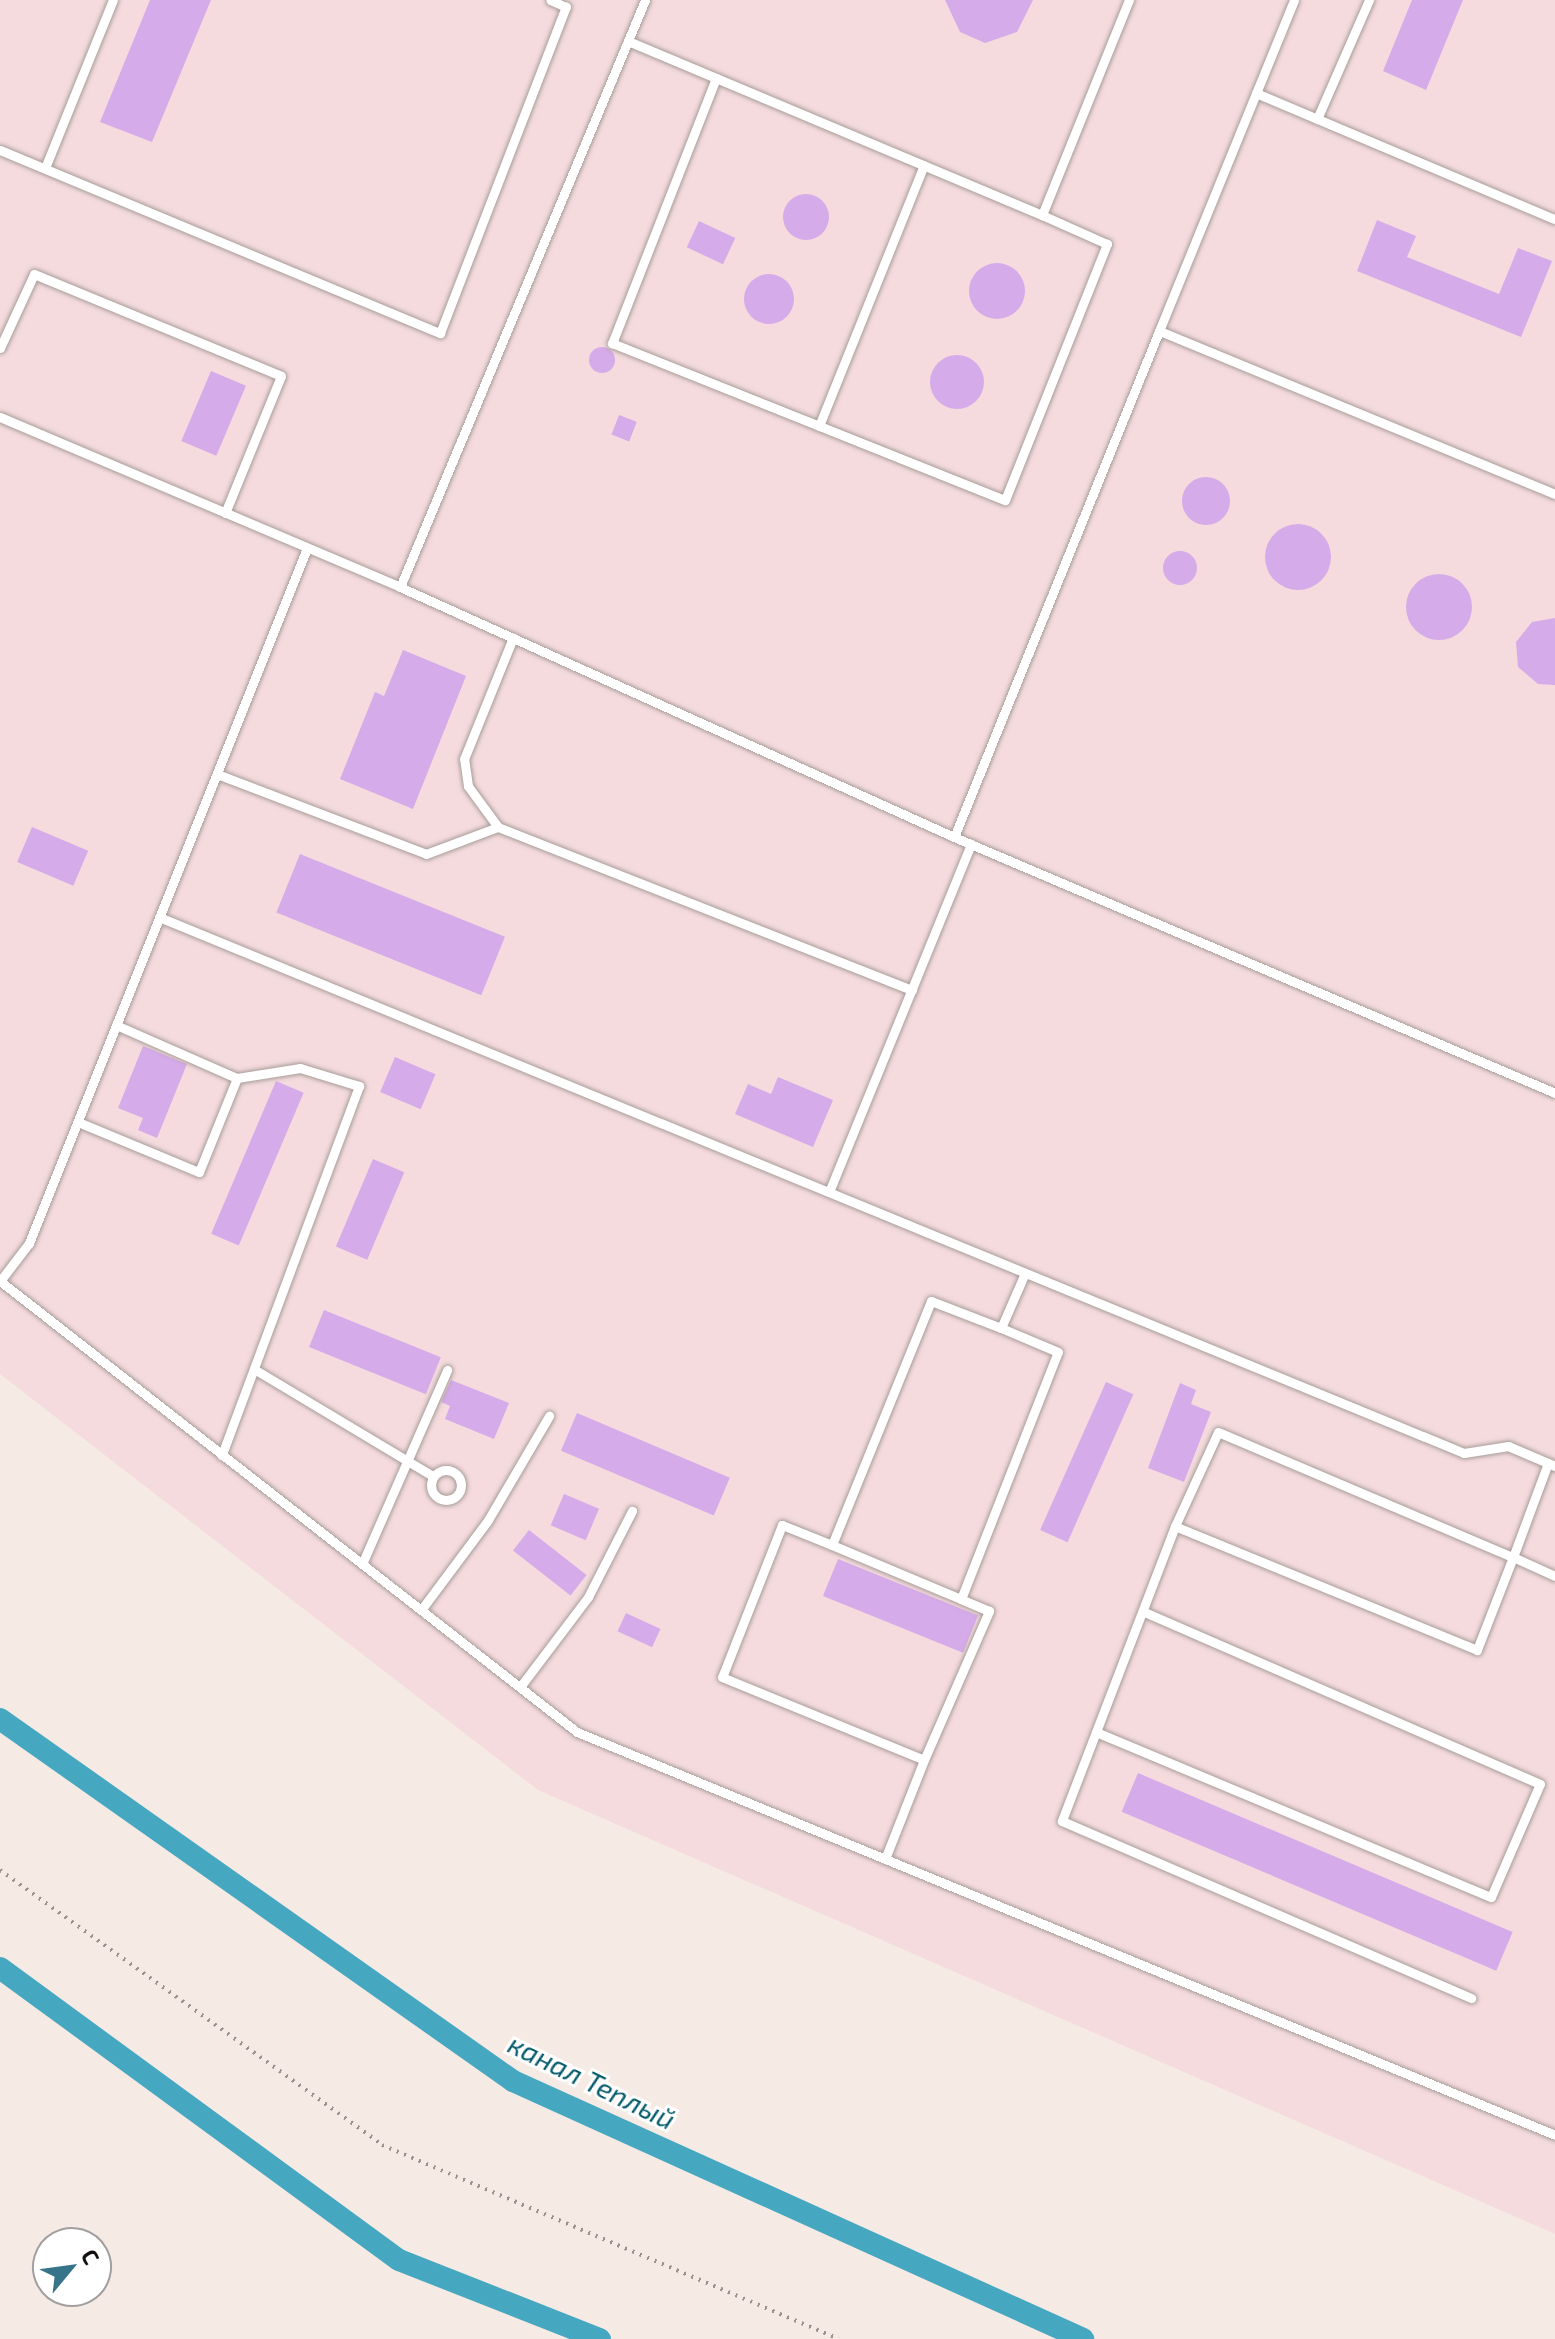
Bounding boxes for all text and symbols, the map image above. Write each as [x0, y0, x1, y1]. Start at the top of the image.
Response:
water label: канал Теплый [503, 2026, 681, 2136]
north arrow [32, 2227, 112, 2307]
text: С [77, 2244, 106, 2268]

